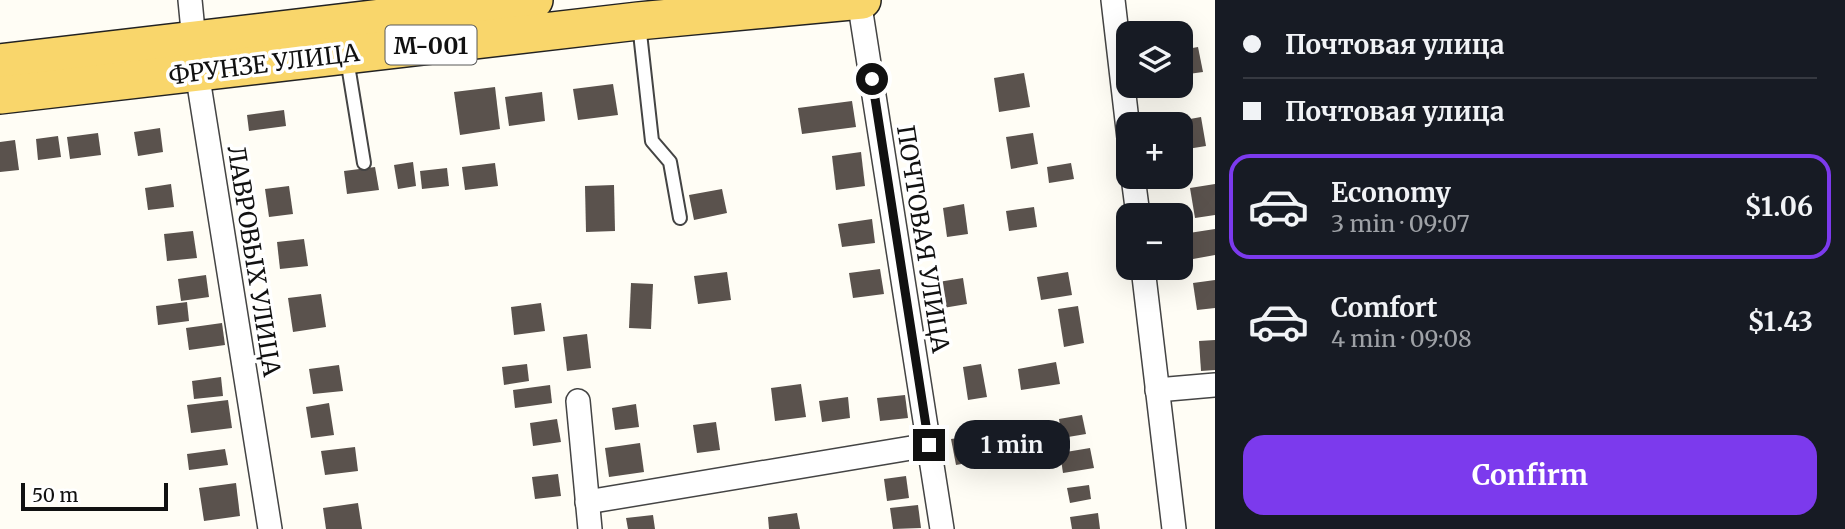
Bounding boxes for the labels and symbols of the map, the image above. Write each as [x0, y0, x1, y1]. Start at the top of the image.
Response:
road number: M-001 [386, 26, 476, 64]
street label: ФРУНЗЕ УЛИЦА [167, 37, 362, 91]
route start [856, 63, 888, 95]
street label: ПОЧТОВАЯ УЛИЦА [890, 123, 956, 356]
street label: ЛАВРОВЫХ УЛИЦА [220, 143, 288, 380]
callout: 1 min [954, 420, 1069, 470]
route end [913, 429, 945, 461]
scale bar [21, 480, 168, 512]

